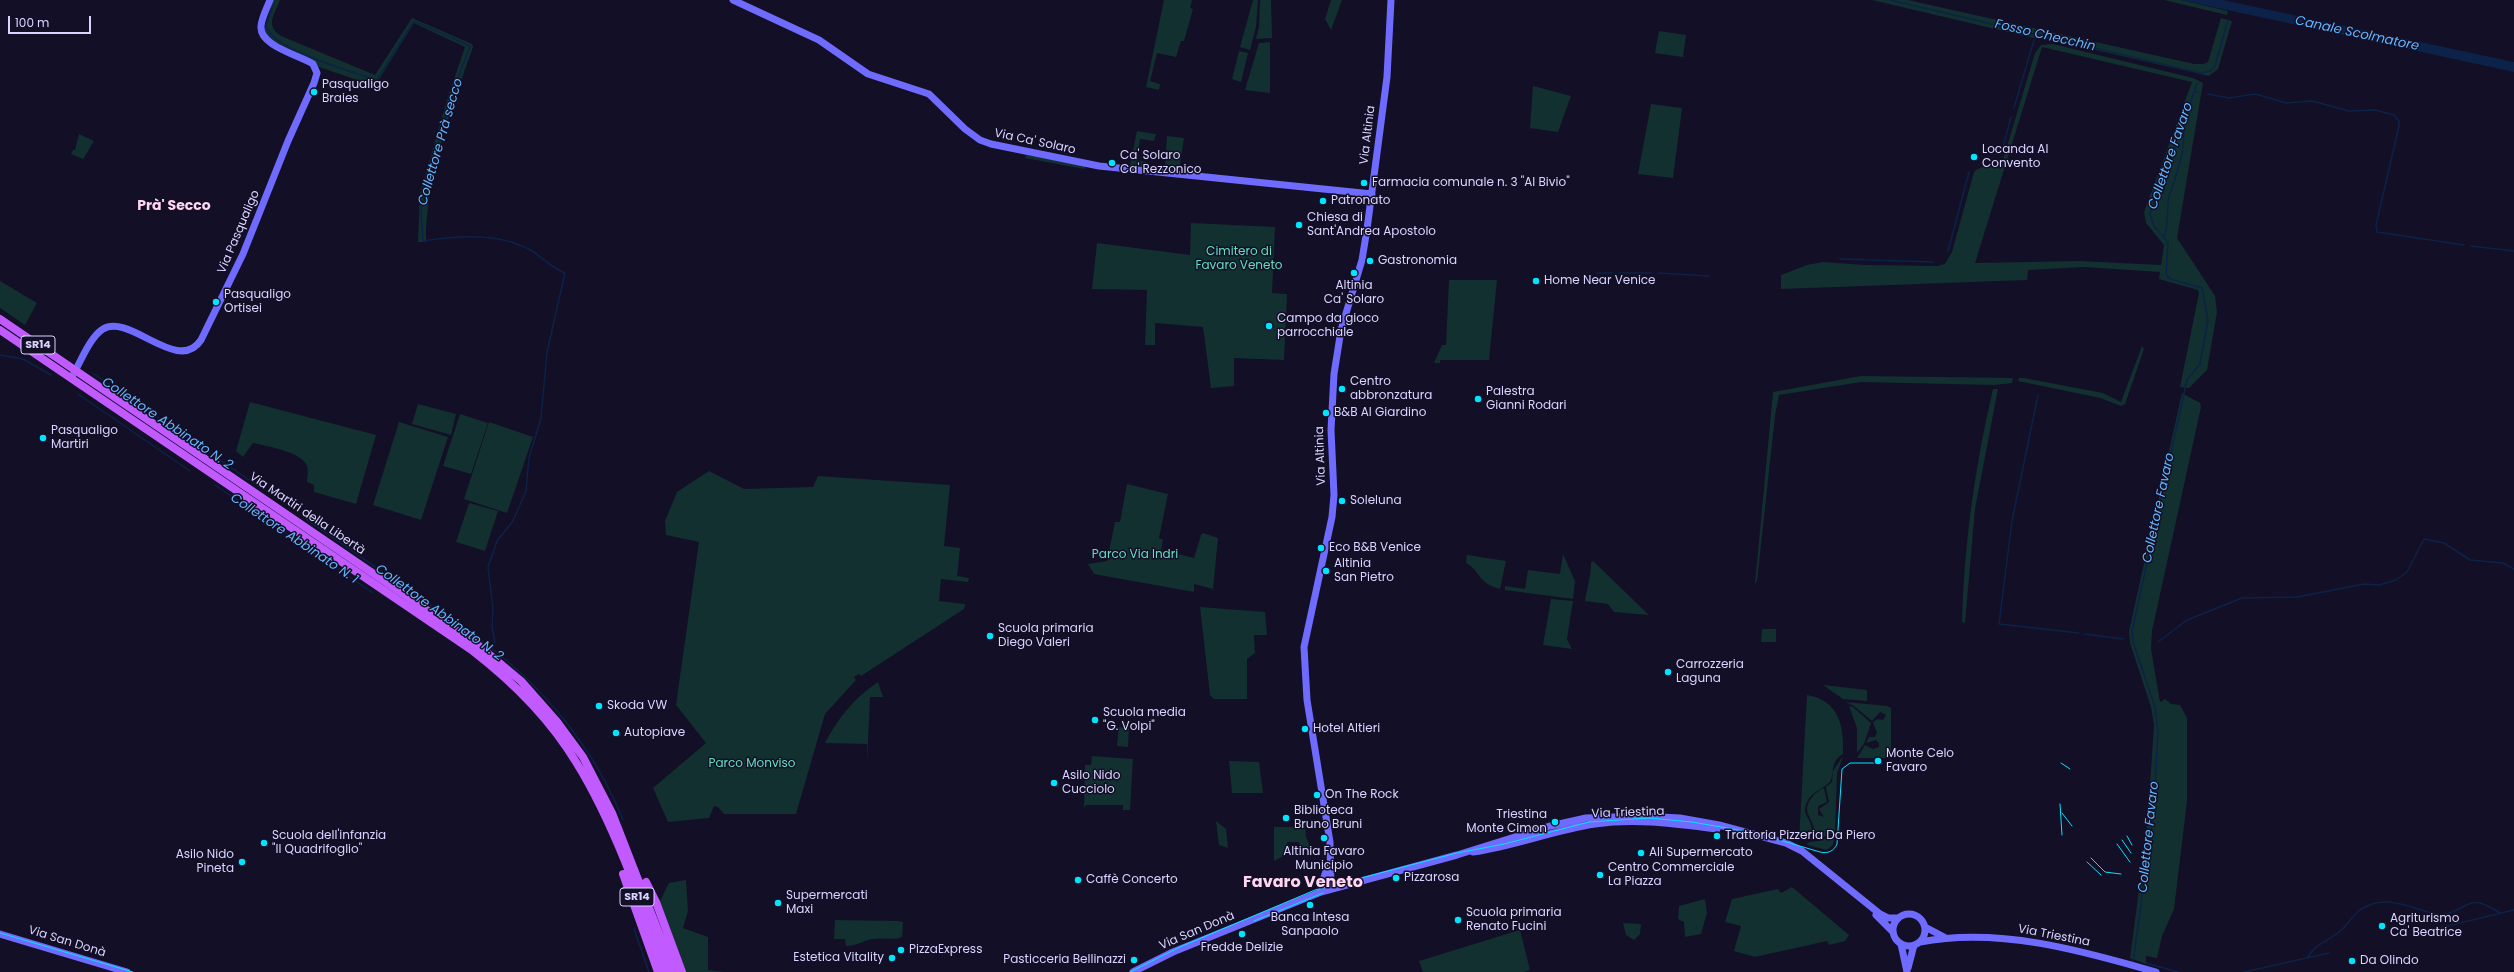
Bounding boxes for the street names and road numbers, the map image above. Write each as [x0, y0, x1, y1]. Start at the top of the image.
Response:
street label: Via Altinia [1357, 105, 1379, 165]
street label: Via Ca' Solaro [993, 126, 1077, 158]
street label: Via Pasqualigo [215, 188, 263, 276]
road number: SR14 [21, 336, 55, 354]
street label: Via Altinia [1313, 426, 1329, 486]
street label: Via Martiri della Libertà [246, 470, 368, 558]
street label: Via Triestina [1591, 805, 1665, 821]
road number: SR14 [620, 888, 654, 906]
street label: Via San Donà [1157, 909, 1237, 953]
street label: Via Triestina [2017, 922, 2091, 950]
street label: Via San Donà [26, 923, 108, 961]

